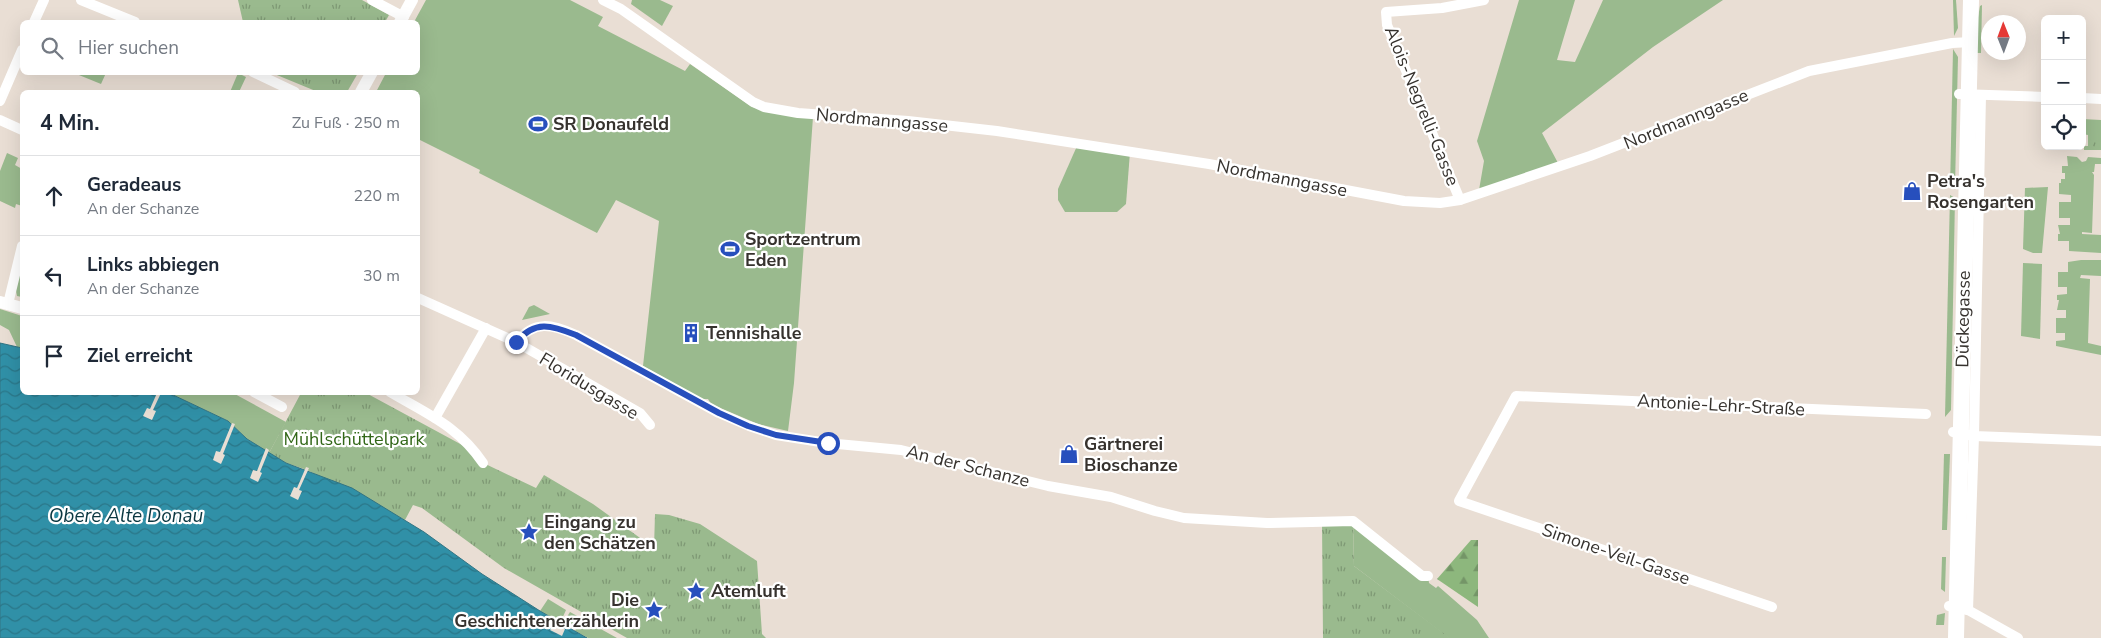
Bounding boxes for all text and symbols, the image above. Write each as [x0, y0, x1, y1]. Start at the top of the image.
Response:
north arrow [1981, 15, 2026, 60]
map controls [2041, 15, 2086, 150]
button: + [2041, 15, 2086, 60]
search box [20, 20, 420, 75]
street label: Alois-Negrelli-Gasse [1379, 23, 1465, 189]
icon: search [38, 34, 66, 62]
text: Hier suchen [78, 35, 179, 61]
button: − [2041, 60, 2086, 105]
street label: Nordmanngasse [1620, 83, 1752, 155]
street label: Nordmanngasse [815, 102, 949, 138]
button: locate [2041, 105, 2086, 150]
text: 4 Min. [40, 109, 99, 137]
text: Zu Fuß · 250 m [292, 112, 400, 134]
place label: SR Donaufeld [553, 112, 669, 136]
sports icon: SR Donaufeld [527, 113, 549, 135]
street label: Nordmanngasse [1215, 154, 1349, 202]
place label: Petra's Rosengarten [1927, 169, 2034, 214]
text: Geradeaus [87, 172, 181, 198]
shop icon: Petra's Rosengarten [1901, 180, 1923, 202]
icon: ahead [40, 182, 68, 210]
text: 220 m [353, 185, 400, 207]
text: An der Schanze [87, 198, 199, 220]
place label: Sportzentrum Eden [745, 227, 861, 272]
sports icon: Sportzentrum Eden [719, 238, 741, 260]
text: Links abbiegen [87, 252, 219, 278]
icon: left [40, 262, 68, 290]
text: 30 m [363, 265, 400, 287]
street label: Dückegasse [1950, 270, 1976, 368]
text: An der Schanze [87, 278, 199, 300]
place label: Tennishalle [706, 321, 802, 345]
building icon: Tennishalle [680, 322, 702, 344]
route end [505, 331, 528, 354]
icon: arrive [40, 342, 68, 370]
text: Ziel erreicht [87, 343, 192, 369]
street label: Floridusgasse [535, 347, 643, 425]
street label: Antonie-Lehr-Straße [1636, 389, 1806, 421]
park label: Mühlschüttelpark [284, 427, 425, 451]
route start [817, 432, 840, 455]
place label: Gärtnerei Bioschanze [1084, 432, 1178, 477]
street label: An der Schanze [904, 439, 1032, 493]
shop icon: Gärtnerei Bioschanze [1058, 443, 1080, 465]
water label: Obere Alte Donau [49, 503, 203, 529]
place label: Eingang zu den Schätzen [544, 510, 656, 555]
street label: Simone-Veil-Gasse [1539, 517, 1693, 591]
place icon: Eingang zu den Schätzen [518, 521, 540, 543]
place label: Atemluft [711, 579, 786, 603]
place icon: Atemluft [685, 580, 707, 602]
place label: Die Geschichtenerzählerin [454, 588, 639, 633]
place icon: Die Geschichtenerzählerin [643, 599, 665, 621]

